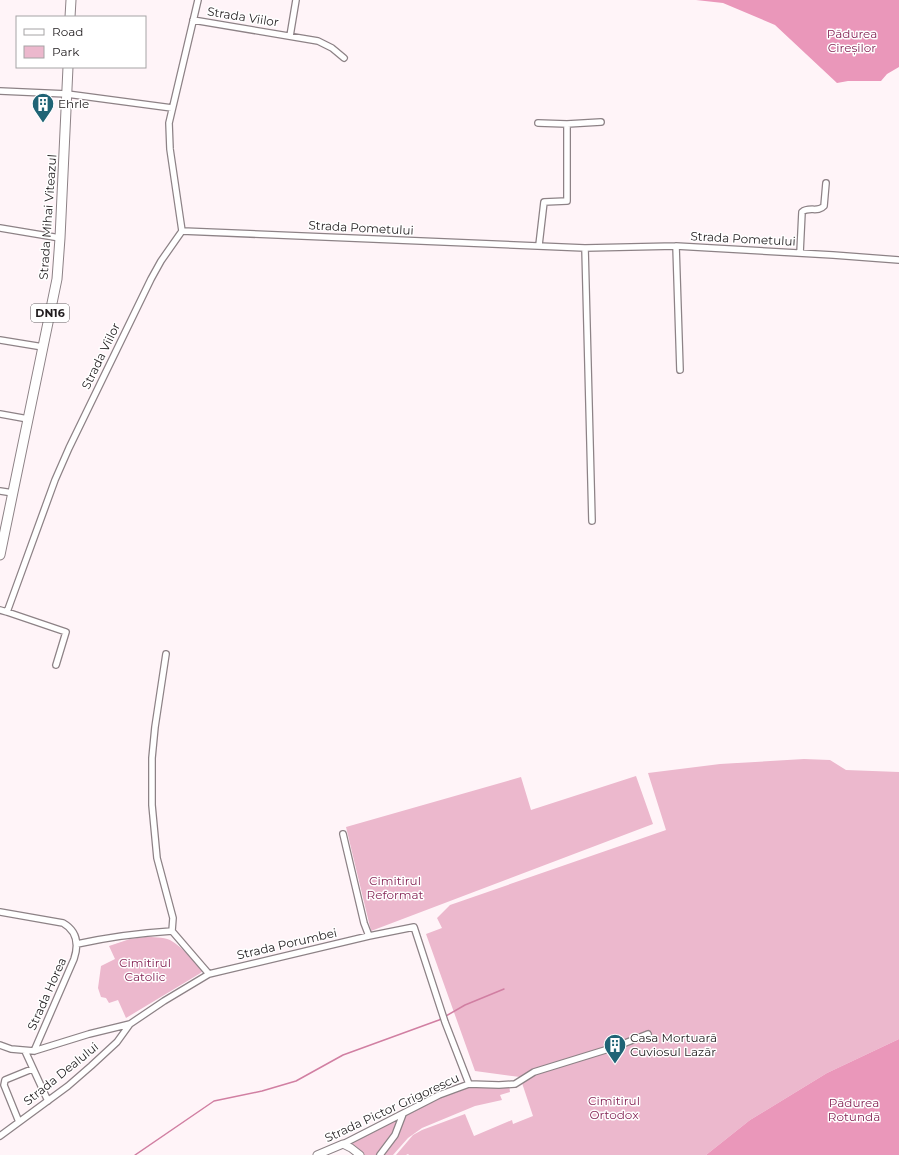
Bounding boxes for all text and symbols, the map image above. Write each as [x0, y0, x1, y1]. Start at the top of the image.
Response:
street label: Strada Viilor [206, 3, 280, 30]
legend [16, 16, 146, 68]
text: Road [52, 24, 83, 39]
park label: Pădurea Cireșilor [827, 26, 877, 55]
text: Park [52, 44, 80, 59]
building icon: Ehrle [30, 91, 56, 124]
place label: Ehrle [58, 96, 89, 111]
street label: Strada Mihai Viteazul [36, 154, 59, 280]
street label: Strada Pometului [308, 217, 414, 238]
street label: Strada Pometului [690, 228, 796, 249]
road number: DN16 [31, 304, 69, 322]
street label: Strada Viilor [78, 320, 123, 392]
park label: Cimitirul Reformat [367, 873, 424, 902]
street label: Strada Porumbei [235, 925, 338, 962]
street label: Strada Horea [24, 955, 69, 1033]
park label: Cimitirul Catolic [119, 955, 171, 984]
place label: Casa Mortuară Cuviosul Lazăr [630, 1030, 717, 1059]
building icon: Casa Mortuară Cuviosul Lazăr [602, 1032, 628, 1065]
street label: Strada Dealului [20, 1039, 101, 1108]
street label: Strada Pictor Grigorescu [322, 1070, 461, 1145]
park label: Cimitirul Ortodox [588, 1093, 640, 1122]
park label: Pădurea Rotundă [828, 1095, 880, 1124]

